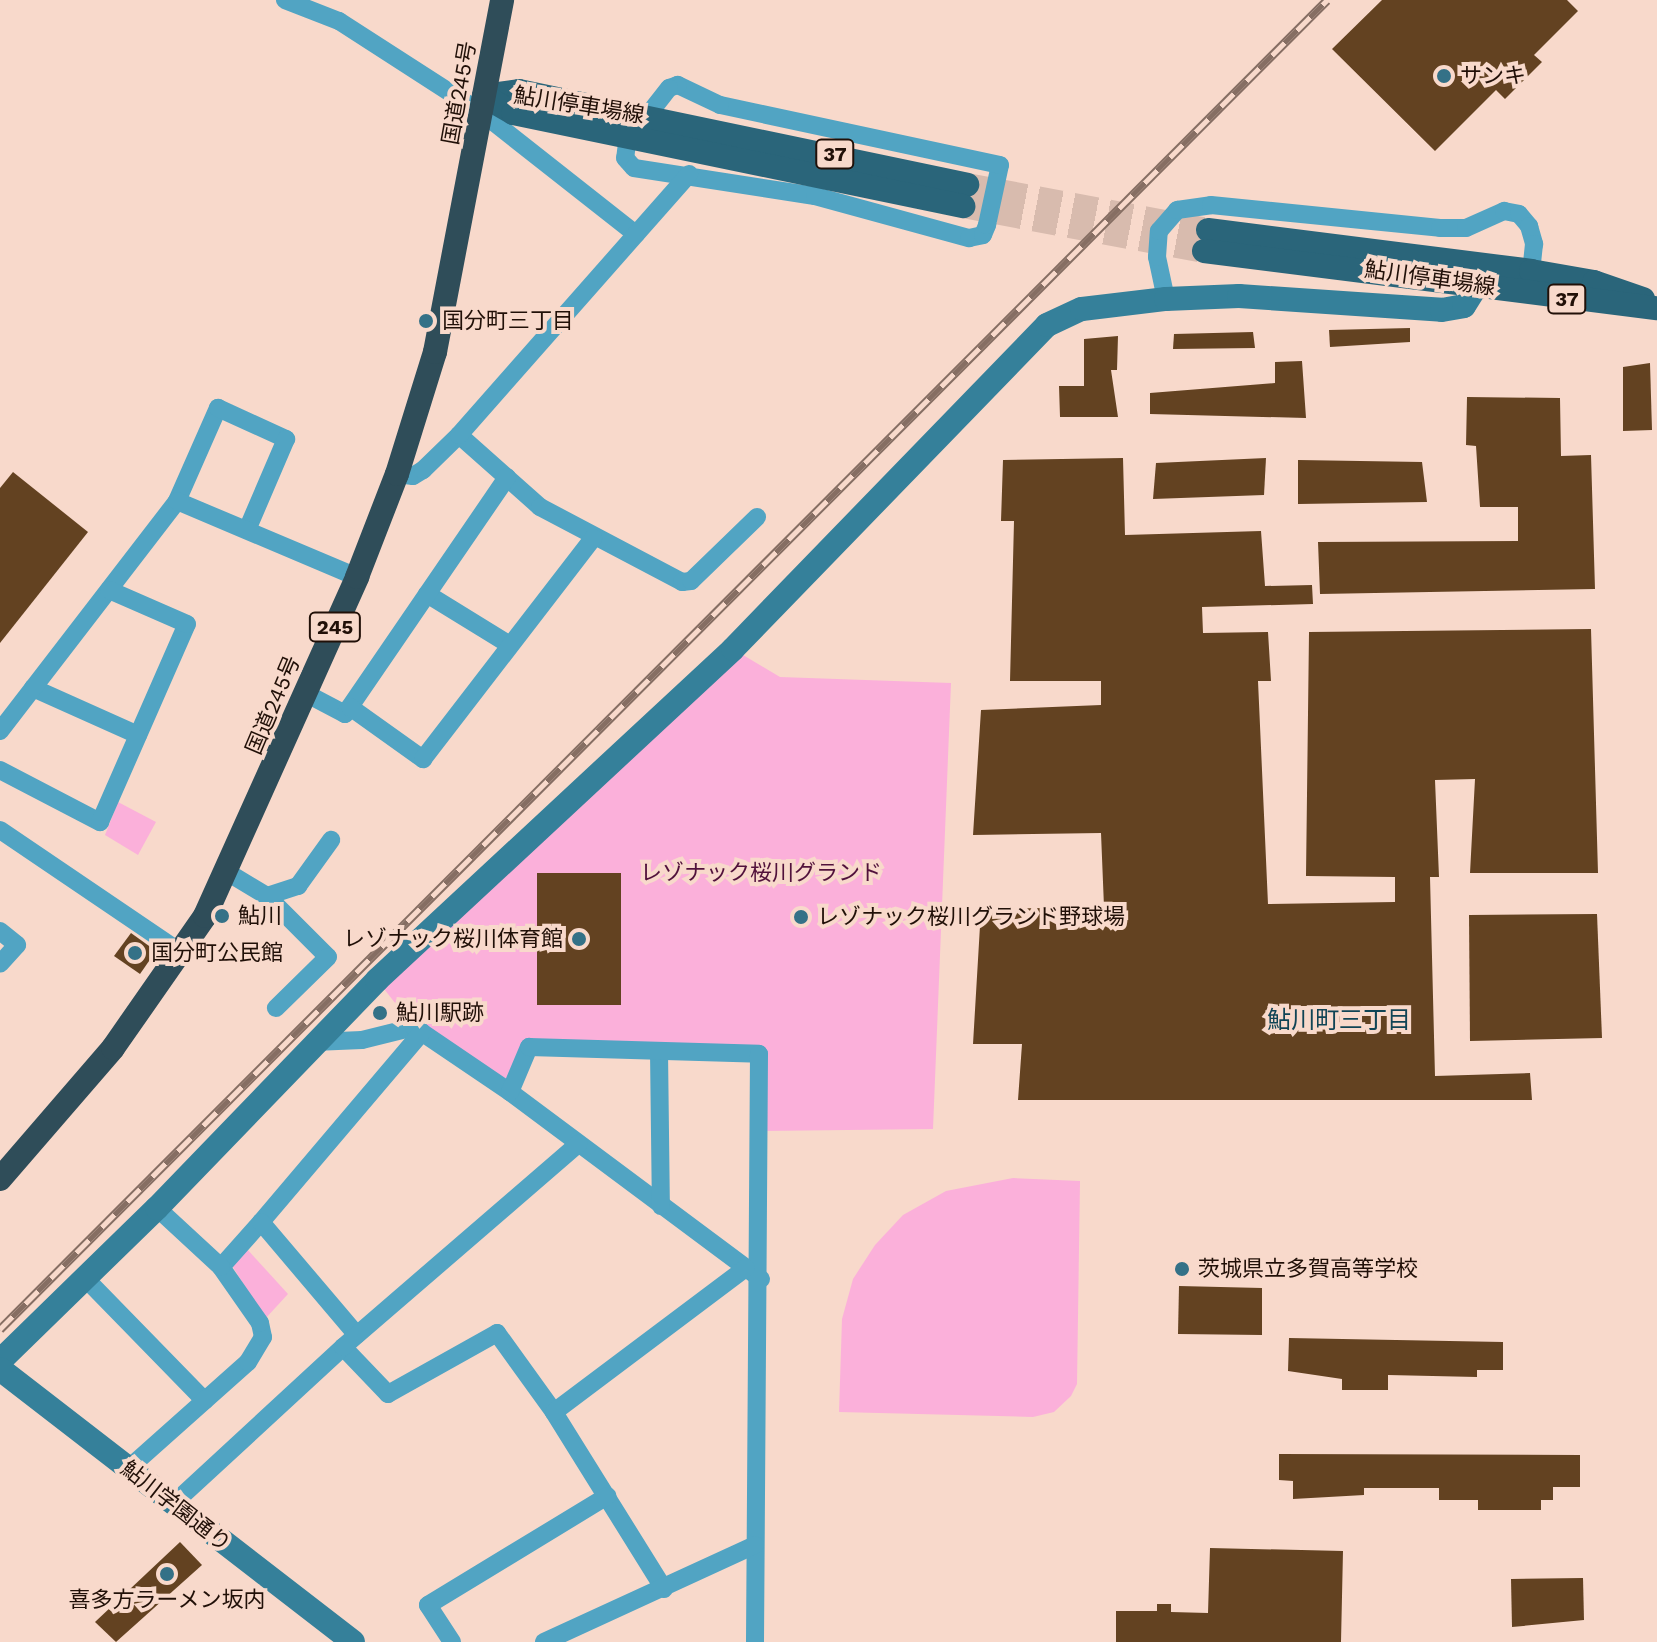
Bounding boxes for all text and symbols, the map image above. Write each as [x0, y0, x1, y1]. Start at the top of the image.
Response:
street label: 国道245号 [437, 39, 481, 147]
place label: サンキ [1460, 63, 1526, 89]
marker: サンキ [1435, 67, 1453, 85]
street label: 鮎川停車場線 [512, 82, 646, 128]
road number: 37 [815, 138, 855, 170]
street label: 鮎川停車場線 [1363, 256, 1497, 300]
road number: 37 [1547, 283, 1587, 315]
place label: 国分町三丁目 [442, 308, 574, 334]
marker: 国分町三丁目 [417, 312, 435, 330]
road number: 245 [307, 611, 363, 643]
street label: 国道245号 [240, 652, 306, 758]
park label: レゾナック桜川グランド [640, 860, 882, 886]
place label: 鮎川 [238, 903, 282, 929]
place label: レゾナック桜川グランド野球場 [817, 904, 1125, 930]
marker: 鮎川 [213, 907, 231, 925]
marker: レゾナック桜川グランド野球場 [792, 908, 810, 926]
place label: レゾナック桜川体育館 [343, 926, 563, 952]
marker: レゾナック桜川体育館 [570, 930, 588, 948]
place label: 国分町公民館 [151, 940, 283, 966]
marker: 国分町公民館 [126, 944, 144, 962]
place label: 鮎川駅跡 [396, 1000, 484, 1026]
marker: 鮎川駅跡 [371, 1004, 389, 1022]
district label: 鮎川町三丁目 [1267, 1007, 1411, 1035]
place label: 茨城県立多賀高等学校 [1198, 1256, 1418, 1282]
marker: 茨城県立多賀高等学校 [1173, 1260, 1191, 1278]
street label: 鮎川学園通り [116, 1455, 236, 1557]
marker: 喜多方ラーメン坂内 [158, 1565, 176, 1583]
place label: 喜多方ラーメン坂内 [68, 1587, 266, 1613]

